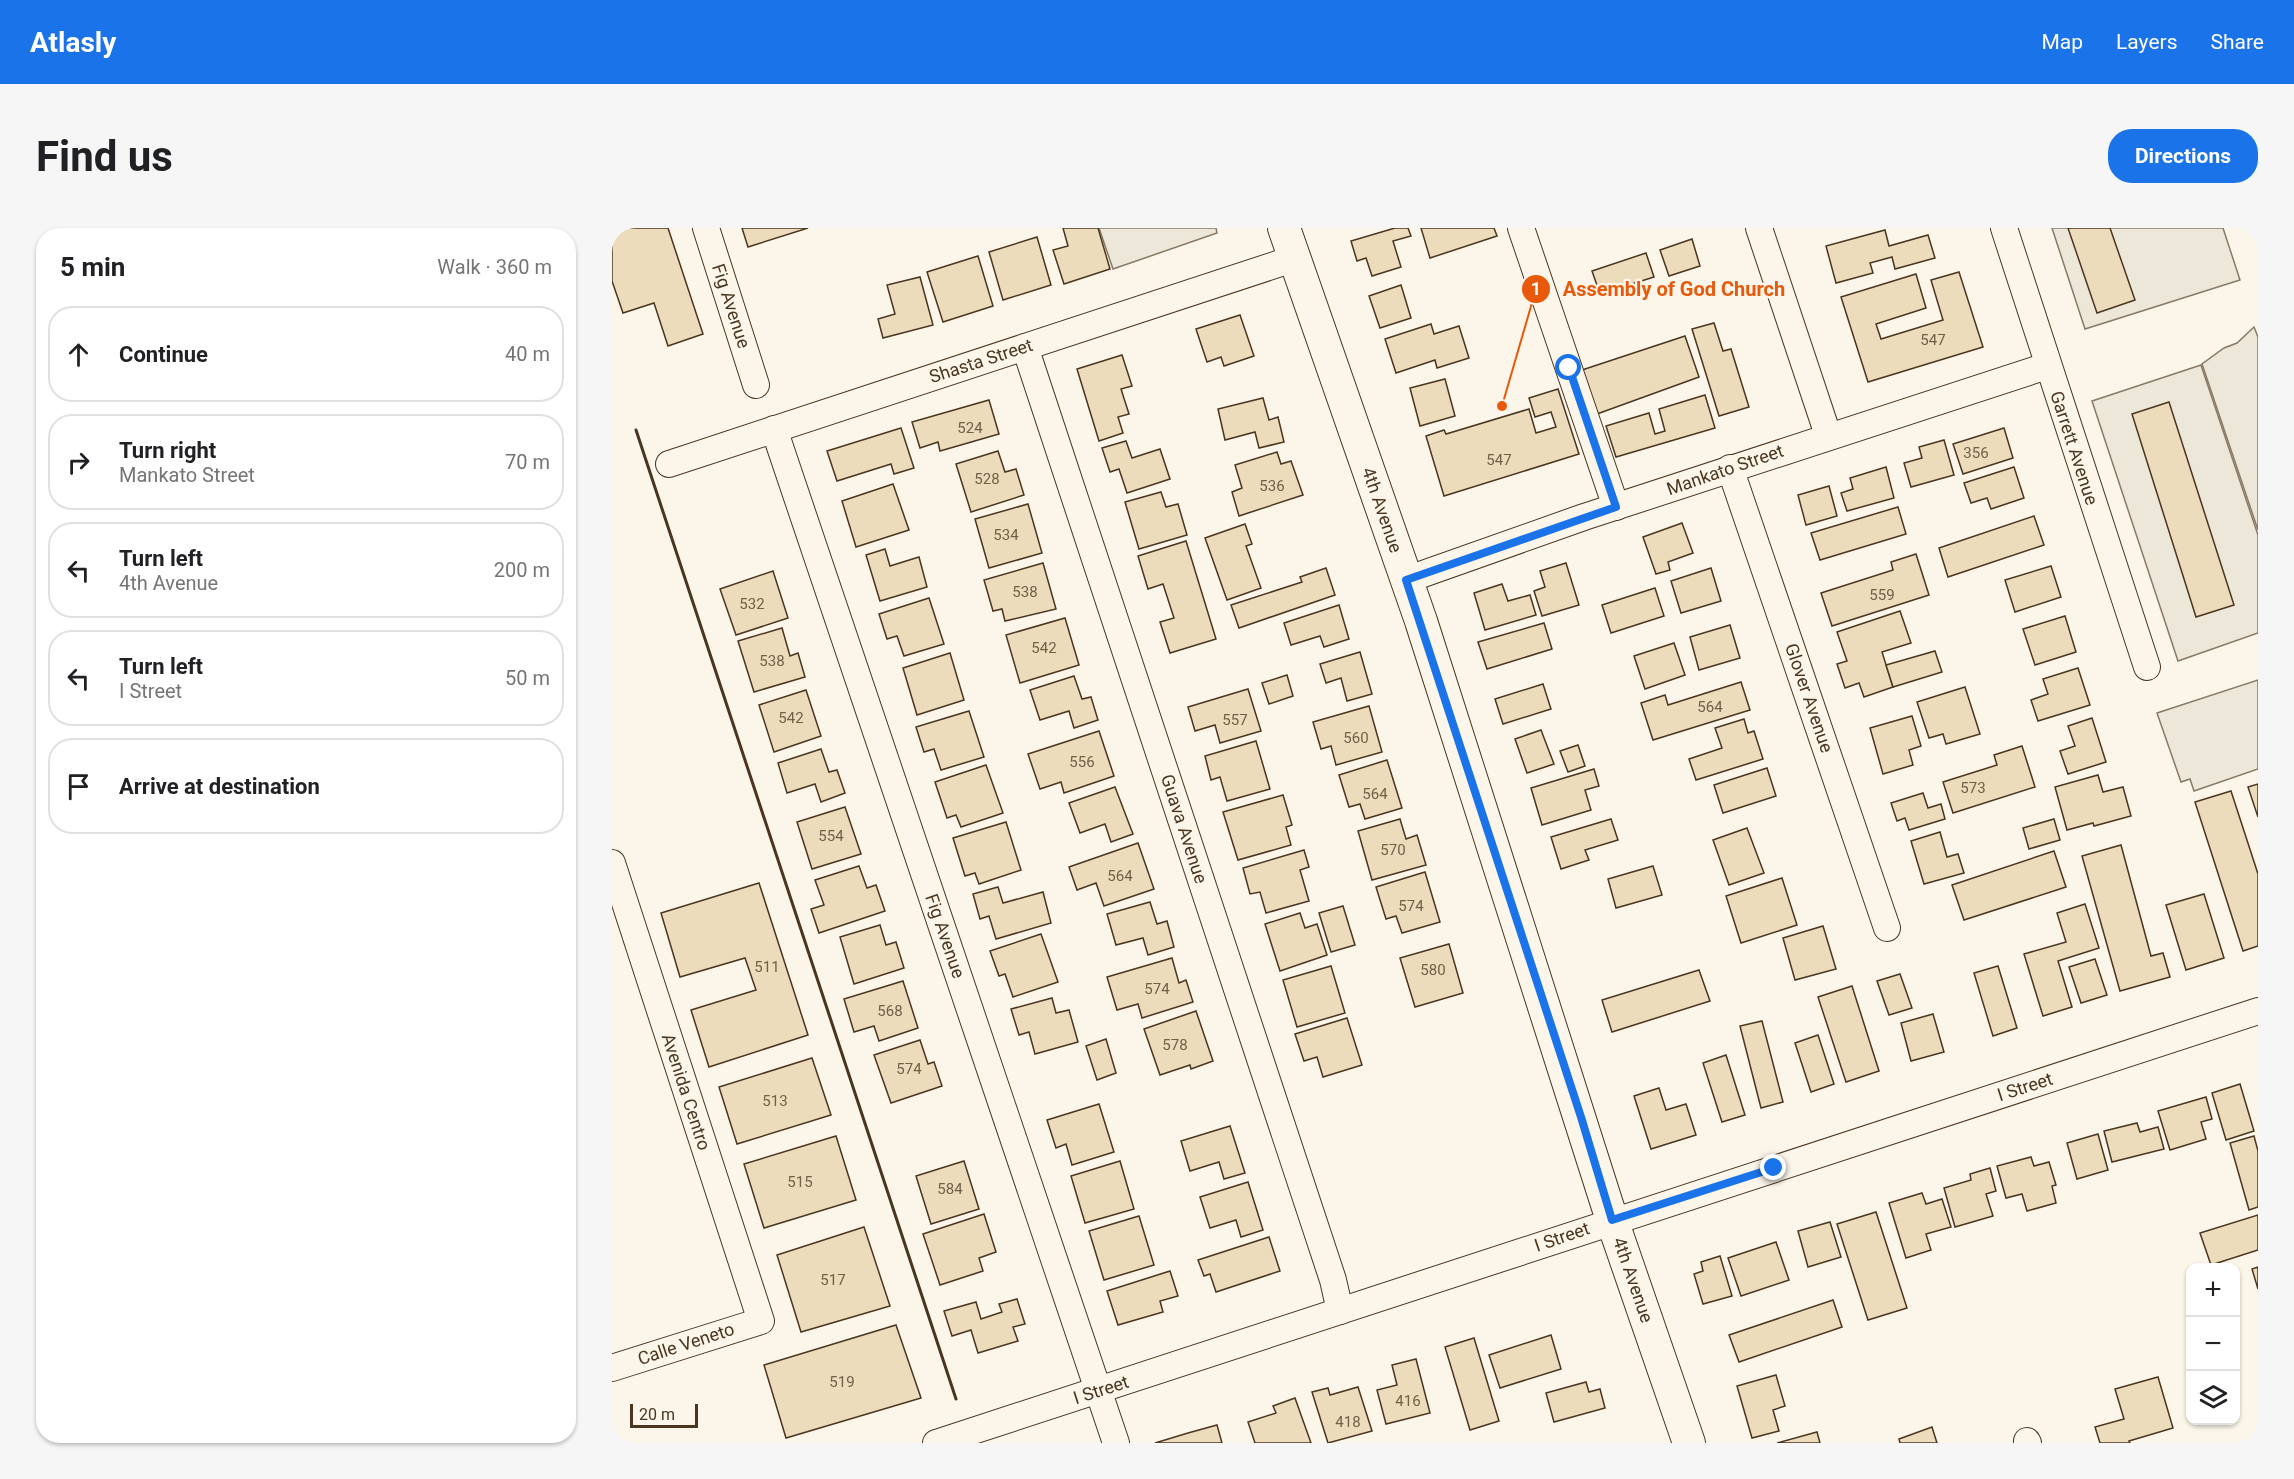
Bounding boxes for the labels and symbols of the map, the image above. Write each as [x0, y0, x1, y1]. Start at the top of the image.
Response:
street label: Fig Avenue [708, 261, 755, 351]
callout: Assembly of God Church [1521, 270, 1798, 308]
text: Assembly of God Church [1563, 277, 1785, 301]
text: 1 [1531, 278, 1541, 299]
house number: 547 [1920, 331, 1946, 349]
street label: Shasta Street [927, 334, 1035, 387]
route start [1555, 354, 1581, 380]
street label: Garrett Avenue [2046, 388, 2103, 508]
house number: 524 [957, 419, 983, 437]
street label: Mankato Street [1664, 440, 1786, 499]
house number: 356 [1963, 444, 1989, 462]
house number: 547 [1486, 451, 1512, 469]
street label: 4th Avenue [1358, 464, 1407, 555]
house number: 528 [974, 470, 1000, 488]
house number: 536 [1259, 477, 1285, 495]
house number: 534 [993, 526, 1019, 544]
house number: 538 [1012, 583, 1038, 601]
house number: 559 [1869, 586, 1895, 604]
house number: 532 [739, 595, 765, 613]
house number: 542 [1031, 639, 1057, 657]
street label: Glover Avenue [1781, 640, 1838, 755]
house number: 538 [759, 652, 785, 670]
house number: 564 [1697, 698, 1723, 716]
house number: 542 [778, 709, 804, 727]
house number: 557 [1222, 711, 1248, 729]
house number: 560 [1343, 729, 1369, 747]
house number: 556 [1069, 753, 1095, 771]
street label: Guava Avenue [1157, 772, 1212, 886]
house number: 573 [1960, 779, 1986, 797]
house number: 564 [1362, 785, 1388, 803]
house number: 554 [818, 827, 844, 845]
house number: 570 [1380, 841, 1406, 859]
house number: 564 [1107, 867, 1133, 885]
street label: Fig Avenue [921, 891, 970, 981]
house number: 574 [1398, 897, 1424, 915]
house number: 511 [754, 958, 780, 976]
house number: 580 [1420, 961, 1446, 979]
house number: 574 [1144, 980, 1170, 998]
house number: 568 [877, 1002, 903, 1020]
street label: Avenida Centro [658, 1031, 715, 1153]
house number: 578 [1162, 1036, 1188, 1054]
house number: 574 [896, 1060, 922, 1078]
street label: I Street [1995, 1068, 2055, 1105]
house number: 513 [762, 1092, 788, 1110]
route end [1760, 1154, 1786, 1180]
house number: 515 [787, 1173, 813, 1191]
house number: 584 [937, 1180, 963, 1198]
street label: I Street [1532, 1217, 1592, 1256]
street label: 4th Avenue [1609, 1234, 1658, 1325]
house number: 517 [820, 1271, 846, 1289]
street label: Calle Veneto [635, 1318, 737, 1369]
street label: I Street [1071, 1371, 1131, 1408]
house number: 519 [829, 1373, 855, 1391]
house number: 416 [1395, 1392, 1421, 1410]
scale bar [630, 1401, 698, 1428]
house number: 418 [1335, 1413, 1361, 1431]

